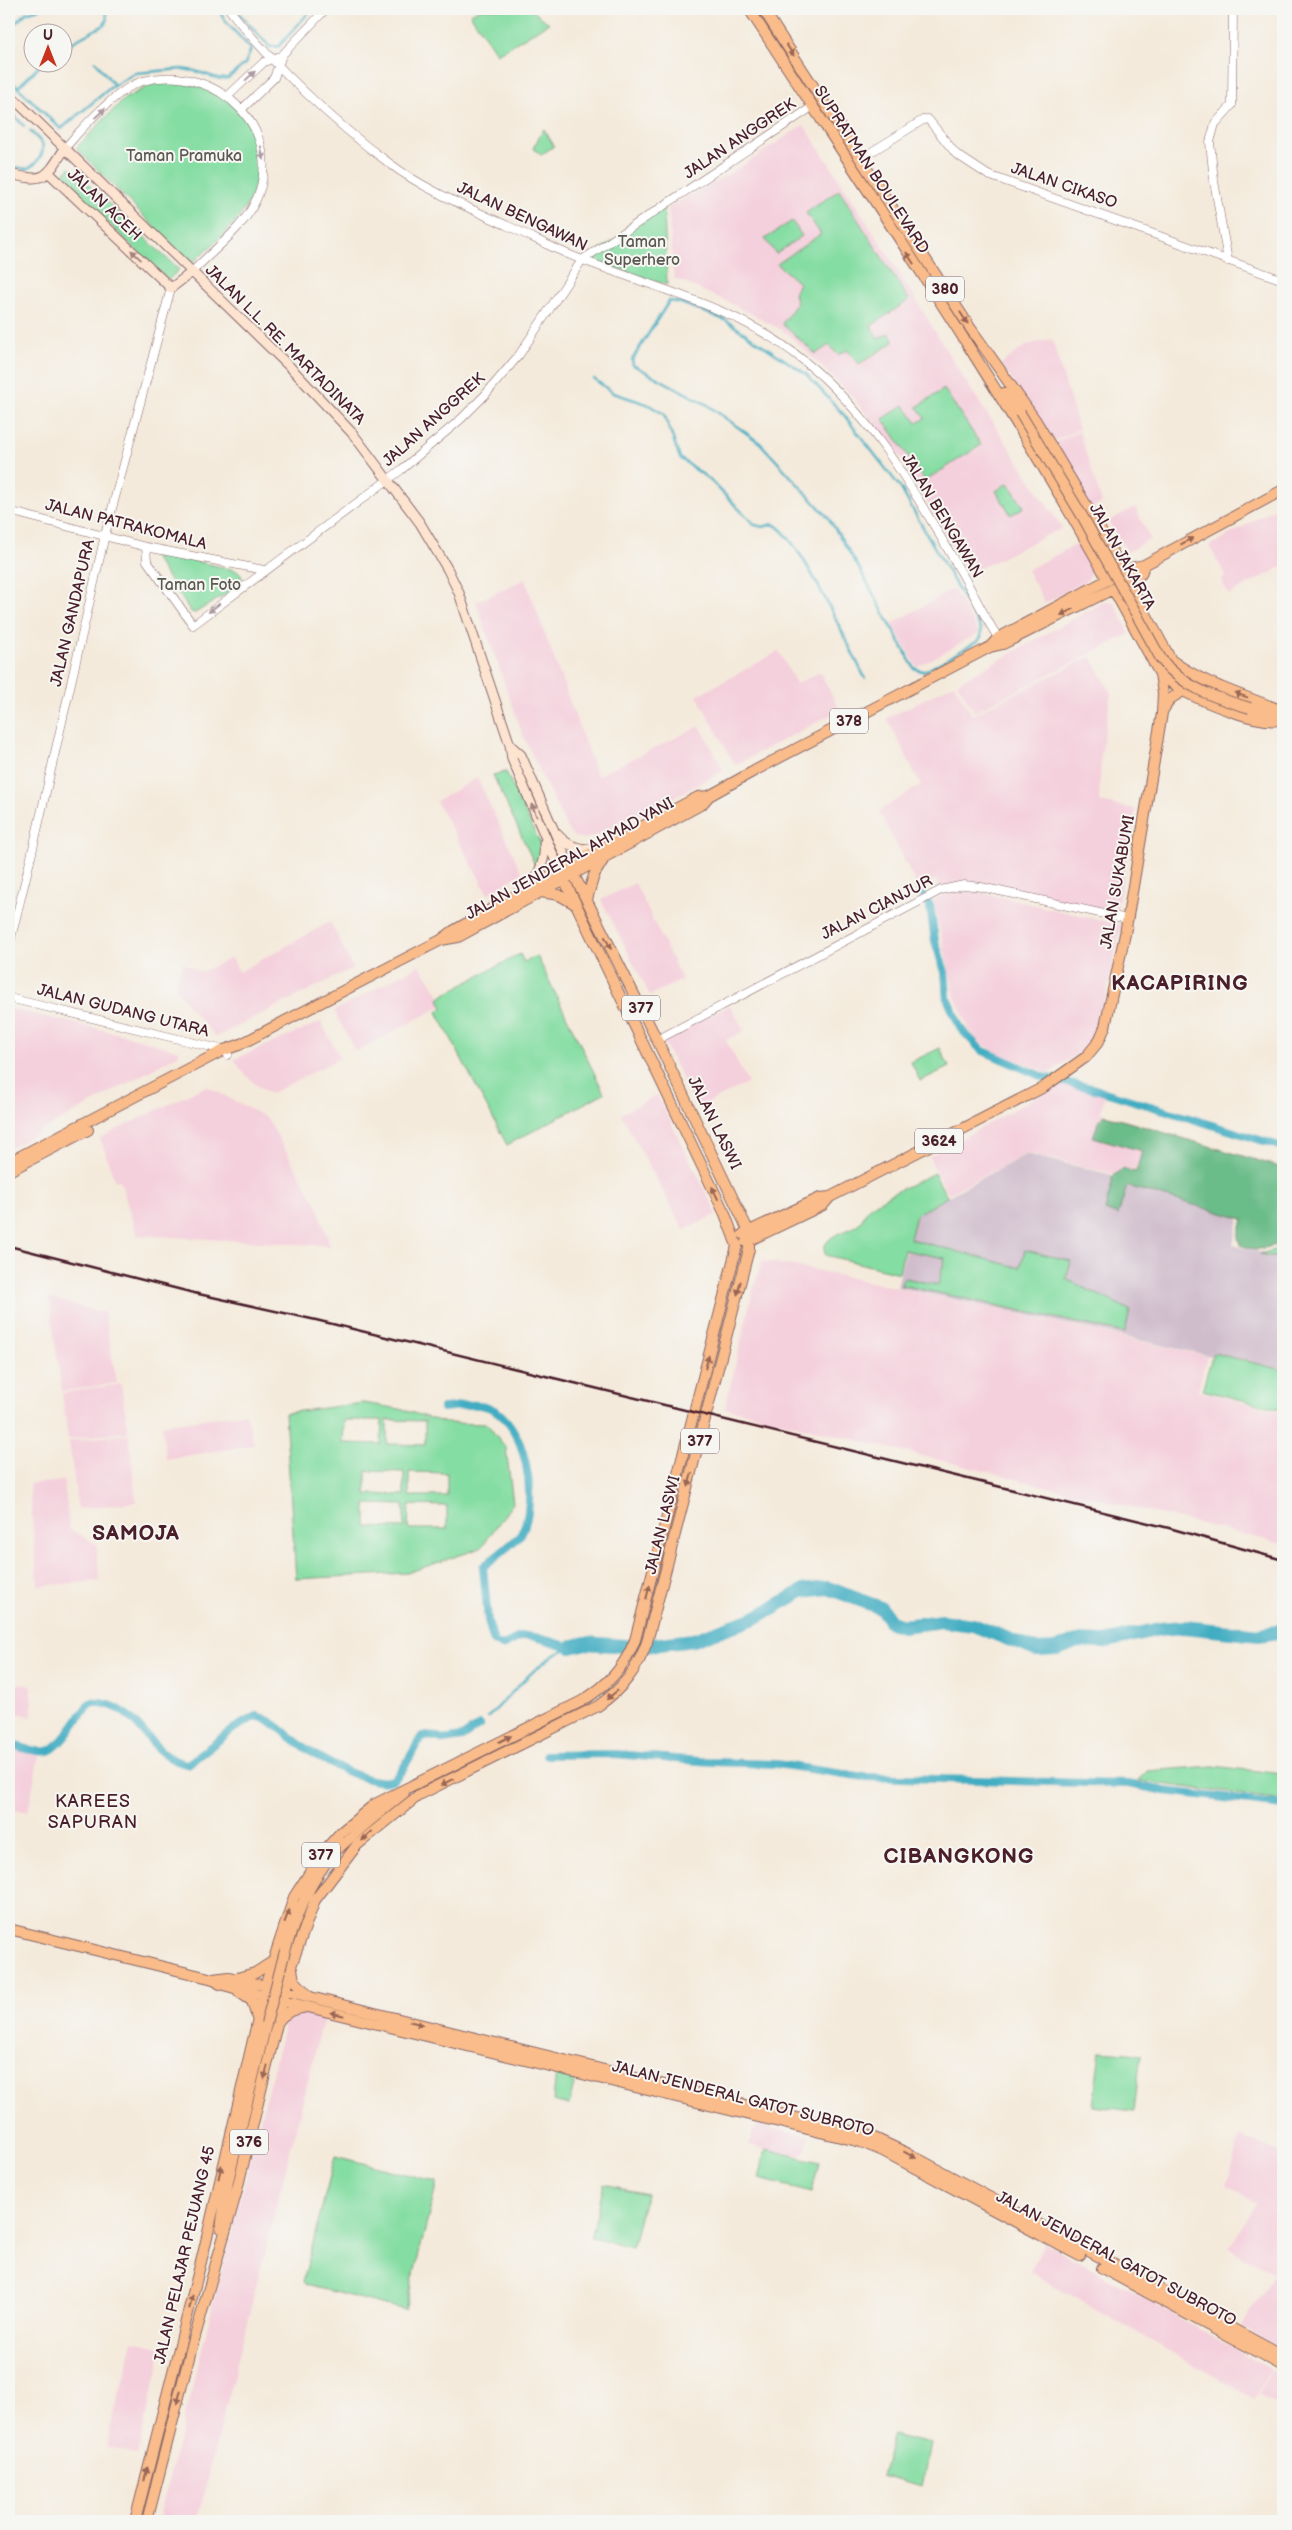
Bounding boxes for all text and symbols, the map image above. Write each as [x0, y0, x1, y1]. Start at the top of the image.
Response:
north arrow [22, 22, 72, 72]
text: U [43, 27, 53, 44]
one-way arrow [785, 43, 794, 56]
one-way arrow [244, 70, 256, 82]
street label: SUPRATMAN BOULEVARD [810, 82, 932, 258]
street label: JALAN ANGGREK [680, 94, 800, 183]
one-way arrow [93, 107, 105, 119]
one-way arrow [258, 145, 266, 161]
park label: Taman Pramuka [126, 147, 242, 166]
street label: JALAN CIKASO [1008, 159, 1120, 213]
street label: JALAN ACEH [63, 165, 145, 245]
street label: JALAN BENGAWAN [454, 178, 590, 256]
park label: Taman Superhero [604, 233, 680, 270]
one-way arrow [130, 249, 142, 261]
one-way arrow [905, 251, 915, 264]
street label: JALAN L.L. RE. MARTADINATA [201, 261, 369, 429]
road number: 380 [926, 276, 964, 302]
one-way arrow [959, 312, 968, 325]
street label: JALAN ANGGREK [379, 369, 489, 471]
street label: JALAN BENGAWAN [897, 450, 987, 582]
street label: JALAN PATRAKOMALA [43, 496, 209, 554]
street label: JALAN JAKARTA [1085, 501, 1159, 614]
street label: JALAN GANDAPURA [47, 537, 99, 688]
one-way arrow [1179, 537, 1194, 545]
park label: Taman Foto [157, 576, 241, 595]
one-way arrow [208, 603, 221, 614]
one-way arrow [1060, 608, 1074, 616]
one-way arrow [1233, 691, 1248, 699]
road number: 378 [830, 708, 868, 734]
street label: JALAN JENDERAL AHMAD YANI [463, 794, 677, 924]
one-way arrow [529, 803, 537, 817]
street label: JALAN SUKABUMI [1097, 814, 1139, 950]
street label: JALAN CIANJUR [818, 872, 936, 944]
one-way arrow [604, 936, 612, 950]
district label: KACAPIRING [1111, 971, 1249, 996]
street label: JALAN GUDANG UTARA [35, 980, 211, 1042]
road number: 377 [622, 996, 660, 1020]
street label: JALAN LASWI [683, 1073, 745, 1173]
road number: 3624 [915, 1128, 963, 1154]
one-way arrow [711, 1186, 719, 1200]
one-way arrow [735, 1281, 743, 1296]
one-way arrow [703, 1354, 711, 1369]
road number: 377 [681, 1428, 719, 1454]
one-way arrow [686, 1472, 694, 1487]
street label: JALAN LASWI [642, 1474, 684, 1576]
district label: SAMOJA [92, 1521, 180, 1546]
one-way arrow [644, 1585, 652, 1600]
one-way arrow [606, 1690, 619, 1701]
one-way arrow [498, 1735, 512, 1743]
one-way arrow [440, 1778, 454, 1786]
district label: KAREES SAPURAN [48, 1791, 138, 1833]
one-way arrow [362, 1830, 374, 1842]
road number: 377 [302, 1842, 340, 1868]
district label: CIBANGKONG [883, 1844, 1035, 1869]
one-way arrow [284, 1908, 291, 1923]
one-way arrow [329, 2010, 344, 2018]
one-way arrow [409, 2019, 424, 2027]
street label: JALAN JENDERAL GATOT SUBROTO [610, 2057, 876, 2141]
one-way arrow [262, 2064, 270, 2079]
road number: 376 [230, 2130, 268, 2154]
street label: JALAN PELAJAR PEJUANG 45 [151, 2144, 219, 2366]
one-way arrow [903, 2151, 918, 2159]
one-way arrow [216, 2165, 224, 2180]
street label: JALAN JENDERAL GATOT SUBROTO [993, 2187, 1239, 2331]
one-way arrow [187, 2294, 195, 2309]
one-way arrow [175, 2389, 183, 2404]
one-way arrow [142, 2466, 150, 2481]

